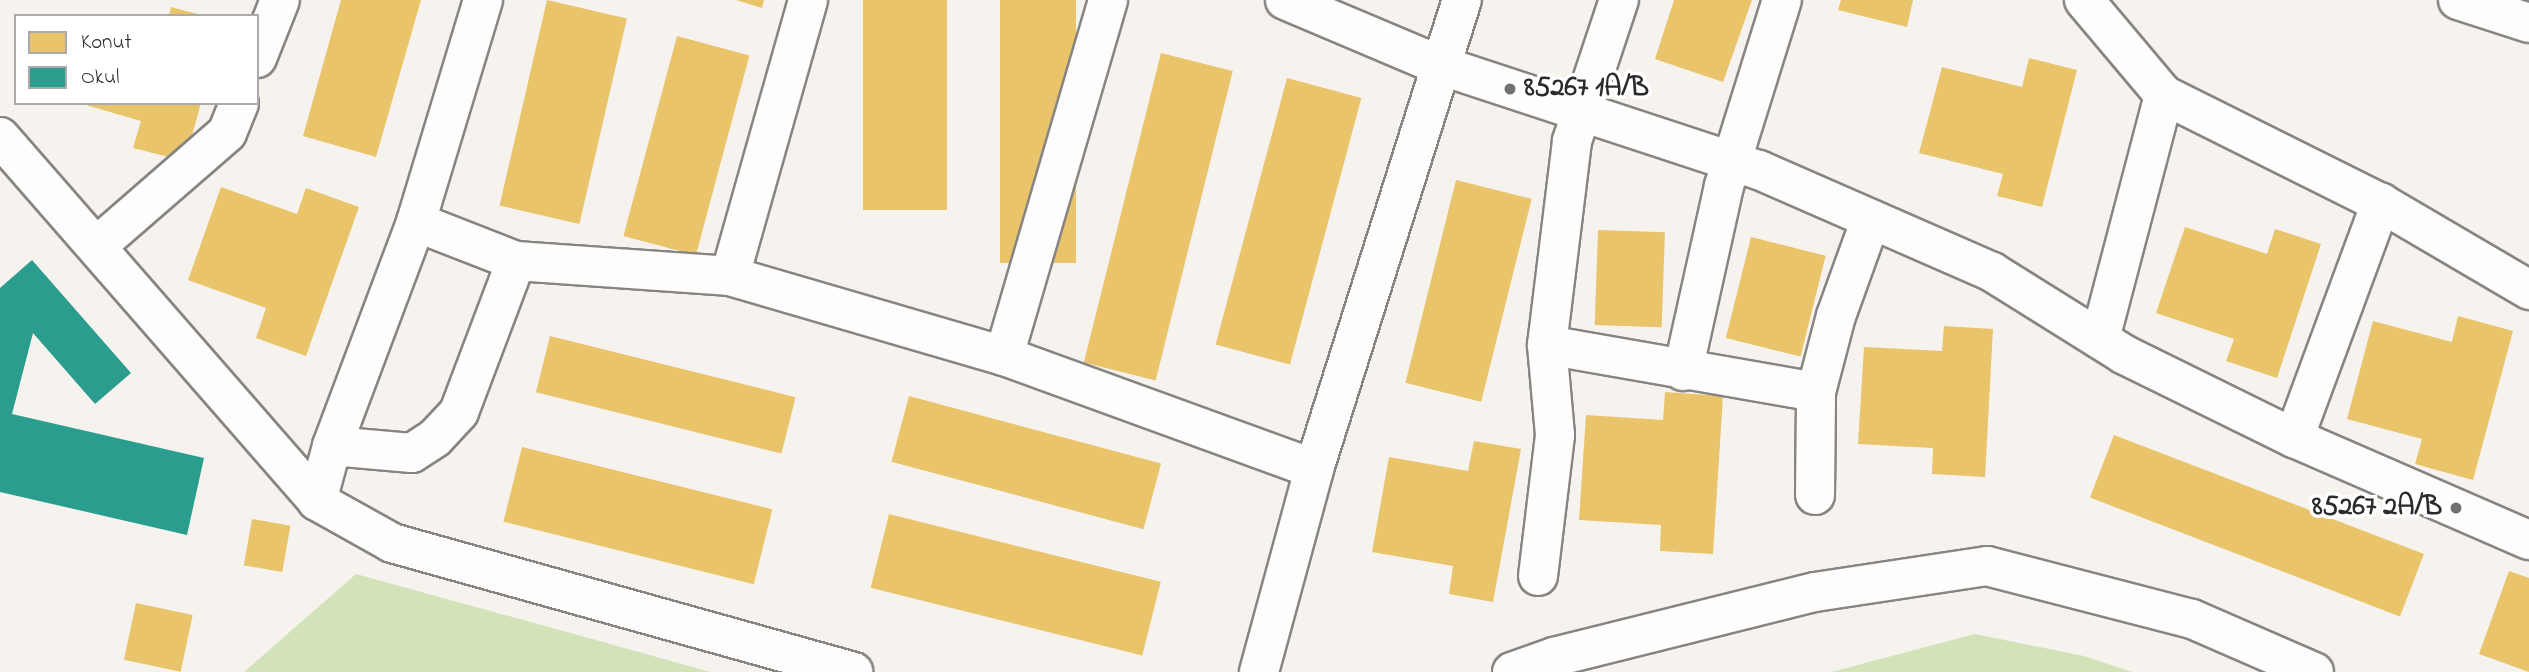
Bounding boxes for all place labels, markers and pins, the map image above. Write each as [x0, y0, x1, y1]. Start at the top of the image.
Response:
place label: 85267 1A/B [1524, 72, 1649, 106]
marker: 85267 1A/B [1502, 81, 1518, 97]
place label: 85267 2A/B [2312, 491, 2442, 525]
marker: 85267 2A/B [2448, 500, 2464, 516]

